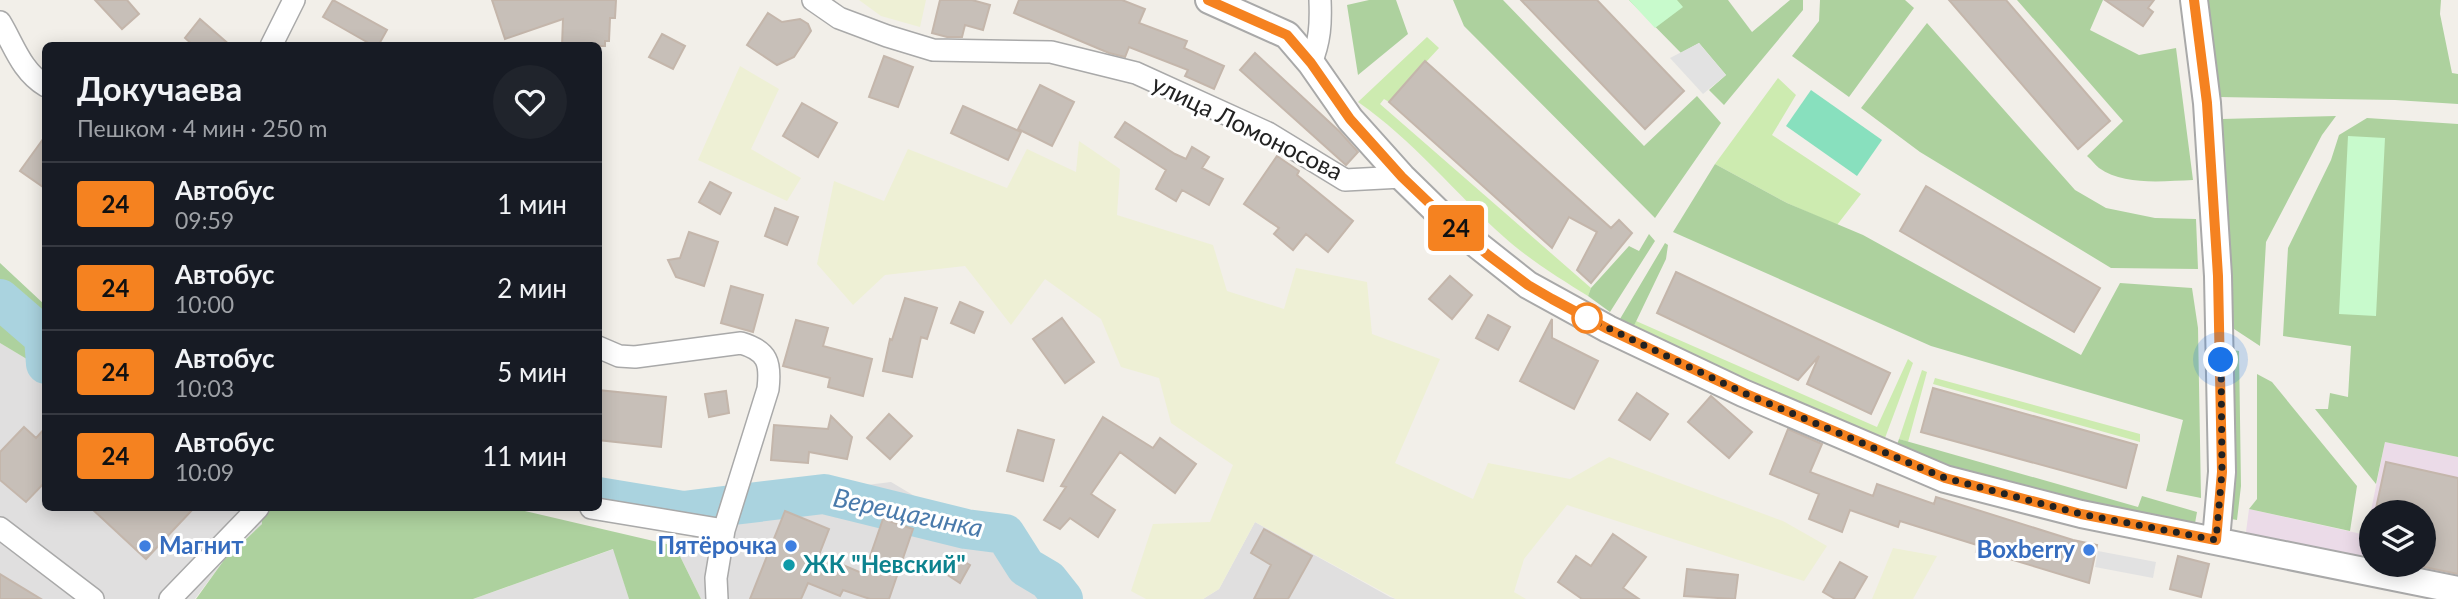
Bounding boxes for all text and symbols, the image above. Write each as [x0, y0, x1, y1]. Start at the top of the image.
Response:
button: heart [493, 65, 567, 139]
text: Докучаева [77, 68, 242, 108]
street label: улица Ломоносова [1148, 68, 1348, 185]
text: Пешком · 4 мин · 250 m [77, 114, 327, 142]
text: Автобус [175, 174, 274, 206]
text: 1 мин [497, 188, 567, 220]
text: 24 [102, 189, 129, 218]
line badge: 24 [1424, 205, 1488, 251]
text: 09:59 [175, 206, 234, 234]
text: 24 [1442, 213, 1470, 242]
text: Автобус [175, 258, 274, 290]
text: 2 мин [497, 272, 567, 304]
text: 24 [102, 273, 129, 302]
text: 10:00 [175, 290, 234, 318]
unlabelled marker [1572, 303, 1602, 333]
text: Автобус [175, 342, 274, 374]
your location [2203, 342, 2238, 377]
text: 5 мин [497, 356, 567, 388]
text: 24 [102, 357, 129, 386]
text: 10:03 [175, 374, 234, 402]
text: Автобус [175, 426, 274, 458]
text: 11 мин [482, 440, 567, 472]
text: 24 [102, 441, 129, 470]
text: 10:09 [175, 458, 234, 486]
water label: Верещагинка [831, 481, 986, 543]
map controls [2359, 500, 2436, 577]
button: layers [2359, 500, 2436, 577]
place label: Магнит [159, 530, 244, 559]
place label: Пятёрочка [657, 530, 777, 559]
place label: Boxberry [1977, 534, 2075, 563]
marker: Магнит [137, 538, 153, 554]
marker: Пятёрочка [783, 538, 799, 554]
marker: Boxberry [2081, 542, 2097, 558]
place label: ЖК "Невский" [803, 549, 966, 578]
marker: ЖК "Невский" [781, 557, 797, 573]

